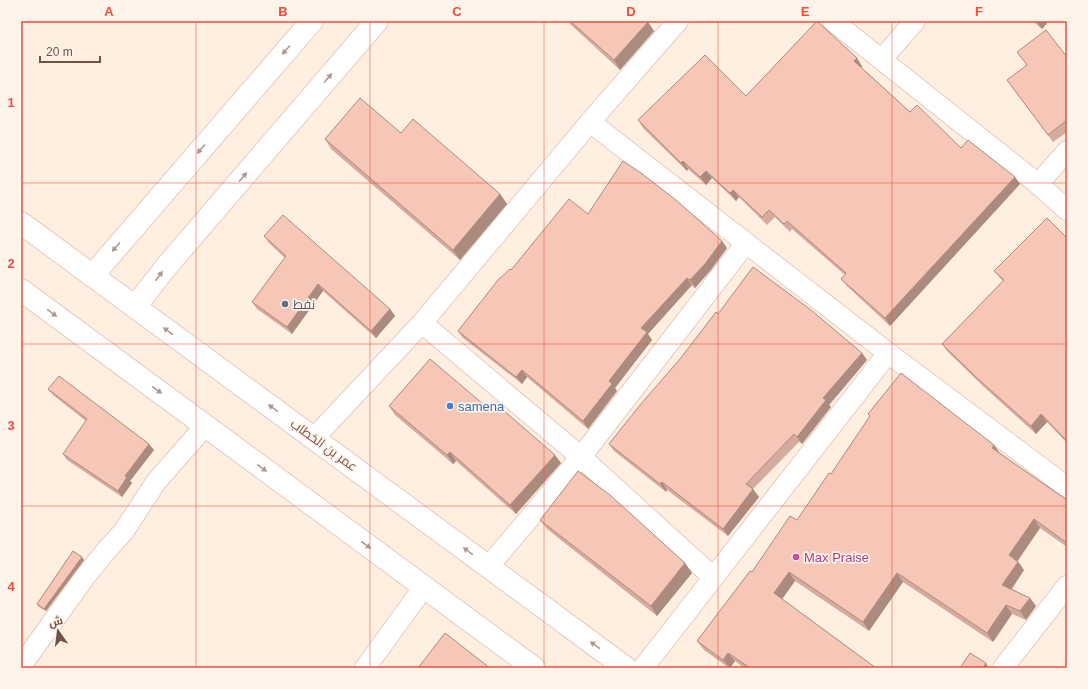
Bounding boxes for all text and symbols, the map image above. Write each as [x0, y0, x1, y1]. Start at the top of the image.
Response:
text: A [104, 4, 114, 19]
text: B [278, 4, 288, 19]
text: C [452, 4, 462, 19]
text: D [626, 4, 636, 19]
text: E [801, 4, 810, 19]
text: F [975, 4, 983, 19]
scale bar [40, 38, 100, 64]
text: 20 m [46, 45, 73, 59]
one-way arrow [282, 45, 291, 56]
one-way arrow [323, 73, 332, 84]
text: 1 [7, 95, 15, 110]
one-way arrow [197, 143, 206, 154]
one-way arrow [239, 172, 248, 182]
one-way arrow [111, 242, 121, 252]
text: 2 [7, 256, 15, 271]
one-way arrow [155, 271, 163, 282]
place label: نفط [293, 297, 315, 312]
marker: نفط [280, 299, 290, 309]
one-way arrow [47, 309, 58, 318]
one-way arrow [163, 327, 173, 335]
one-way arrow [152, 386, 162, 394]
place label: samena [458, 399, 505, 414]
marker: samena [445, 401, 455, 411]
one-way arrow [267, 404, 278, 412]
street label: عمر بن الخطاب [288, 416, 360, 474]
text: 3 [7, 418, 15, 433]
one-way arrow [256, 463, 267, 472]
one-way arrow [361, 541, 372, 549]
one-way arrow [462, 547, 473, 555]
place label: Max Praise [804, 550, 869, 565]
marker: Max Praise [791, 552, 801, 562]
text: 4 [7, 579, 15, 594]
north arrow [38, 611, 78, 651]
text: ش [47, 614, 64, 630]
one-way arrow [590, 641, 600, 649]

